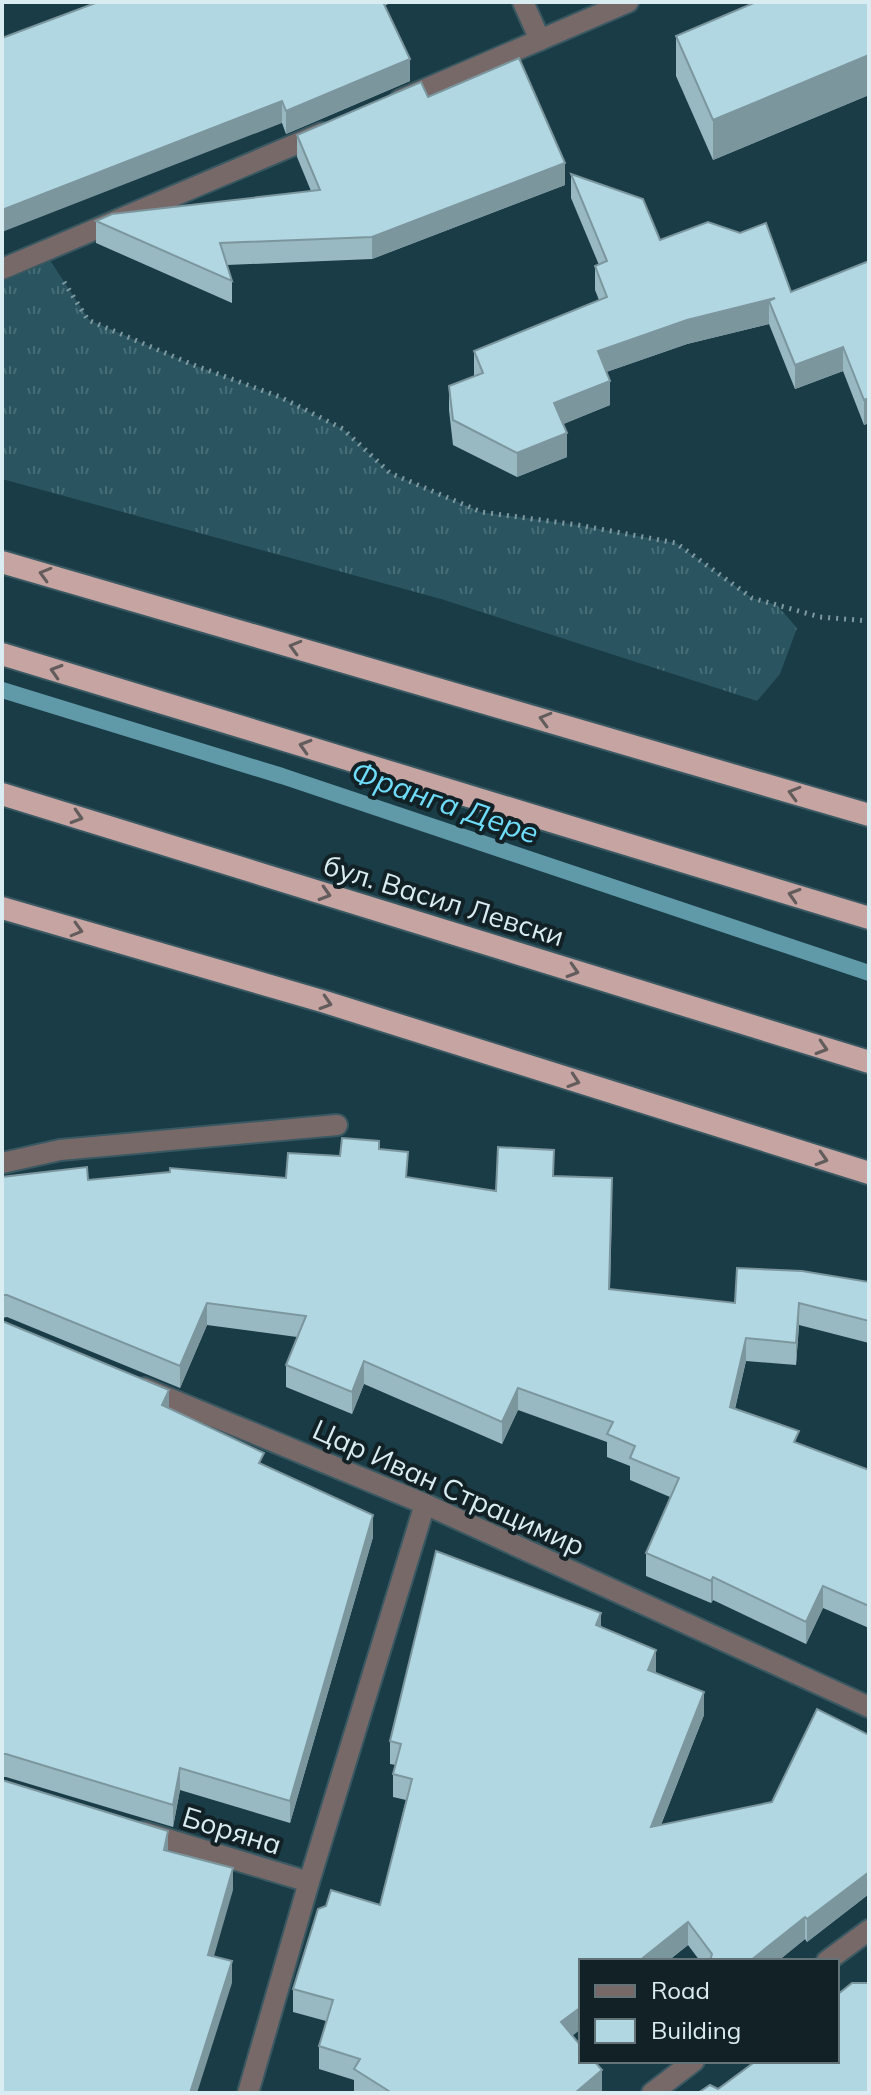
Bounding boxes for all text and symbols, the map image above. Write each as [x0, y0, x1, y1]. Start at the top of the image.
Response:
one-way arrow [39, 567, 53, 583]
one-way arrow [289, 640, 303, 656]
one-way arrow [49, 664, 63, 680]
one-way arrow [538, 712, 552, 728]
one-way arrow [298, 739, 312, 755]
water label: Франга Дере [346, 752, 544, 852]
one-way arrow [788, 786, 802, 802]
one-way arrow [69, 808, 83, 824]
street label: бул. Васил Левски [320, 847, 568, 953]
one-way arrow [318, 885, 331, 901]
one-way arrow [788, 888, 802, 904]
one-way arrow [69, 921, 83, 937]
one-way arrow [566, 962, 580, 978]
one-way arrow [319, 994, 333, 1010]
one-way arrow [814, 1039, 828, 1055]
one-way arrow [567, 1072, 581, 1088]
one-way arrow [815, 1150, 829, 1166]
street label: Цар Иван Страцимир [308, 1411, 590, 1563]
street label: Боряна [178, 1798, 286, 1862]
legend [579, 1959, 839, 2063]
text: Road [651, 1975, 710, 2005]
text: Building [651, 2015, 741, 2045]

